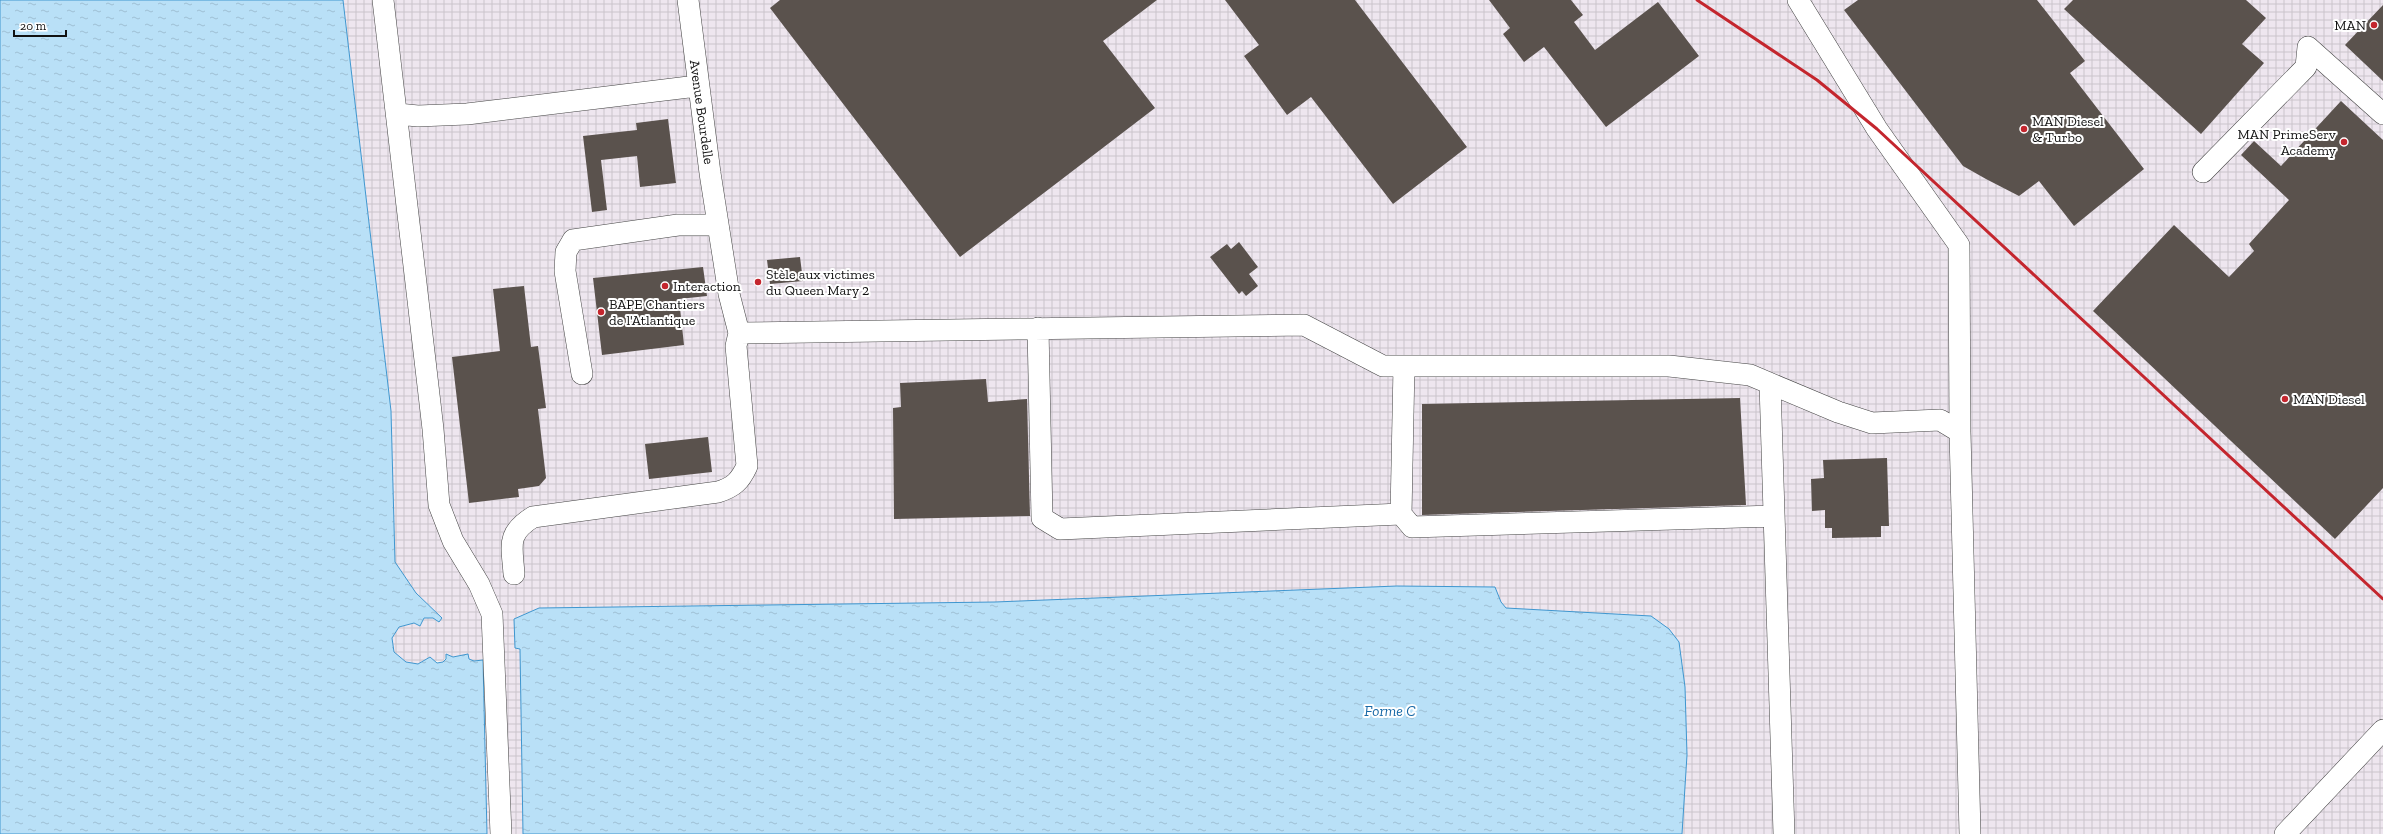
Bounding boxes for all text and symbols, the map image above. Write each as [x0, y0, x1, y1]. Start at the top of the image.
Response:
scale bar [14, 12, 66, 38]
place label: MAN [2334, 17, 2366, 34]
text: 20 m [20, 19, 47, 33]
marker: MAN [2369, 20, 2379, 30]
street label: Avenue Bourdelle [686, 59, 717, 166]
place label: MAN Diesel & Turbo [2032, 113, 2104, 146]
marker: MAN Diesel & Turbo [2019, 124, 2029, 134]
place label: MAN PrimeServ Academy [2238, 126, 2337, 159]
marker: MAN PrimeServ Academy [2339, 137, 2349, 147]
place label: Stèle aux victimes du Queen Mary 2 [766, 266, 875, 299]
marker: Stèle aux victimes du Queen Mary 2 [753, 277, 763, 287]
place label: Interaction [673, 278, 741, 295]
marker: Interaction [660, 281, 670, 291]
place label: BAPE Chantiers de l'Atlantique [609, 296, 705, 329]
marker: BAPE Chantiers de l'Atlantique [596, 307, 606, 317]
place label: MAN Diesel [2293, 391, 2365, 408]
marker: MAN Diesel [2280, 394, 2290, 404]
water label: Forme C [1364, 702, 1416, 720]

